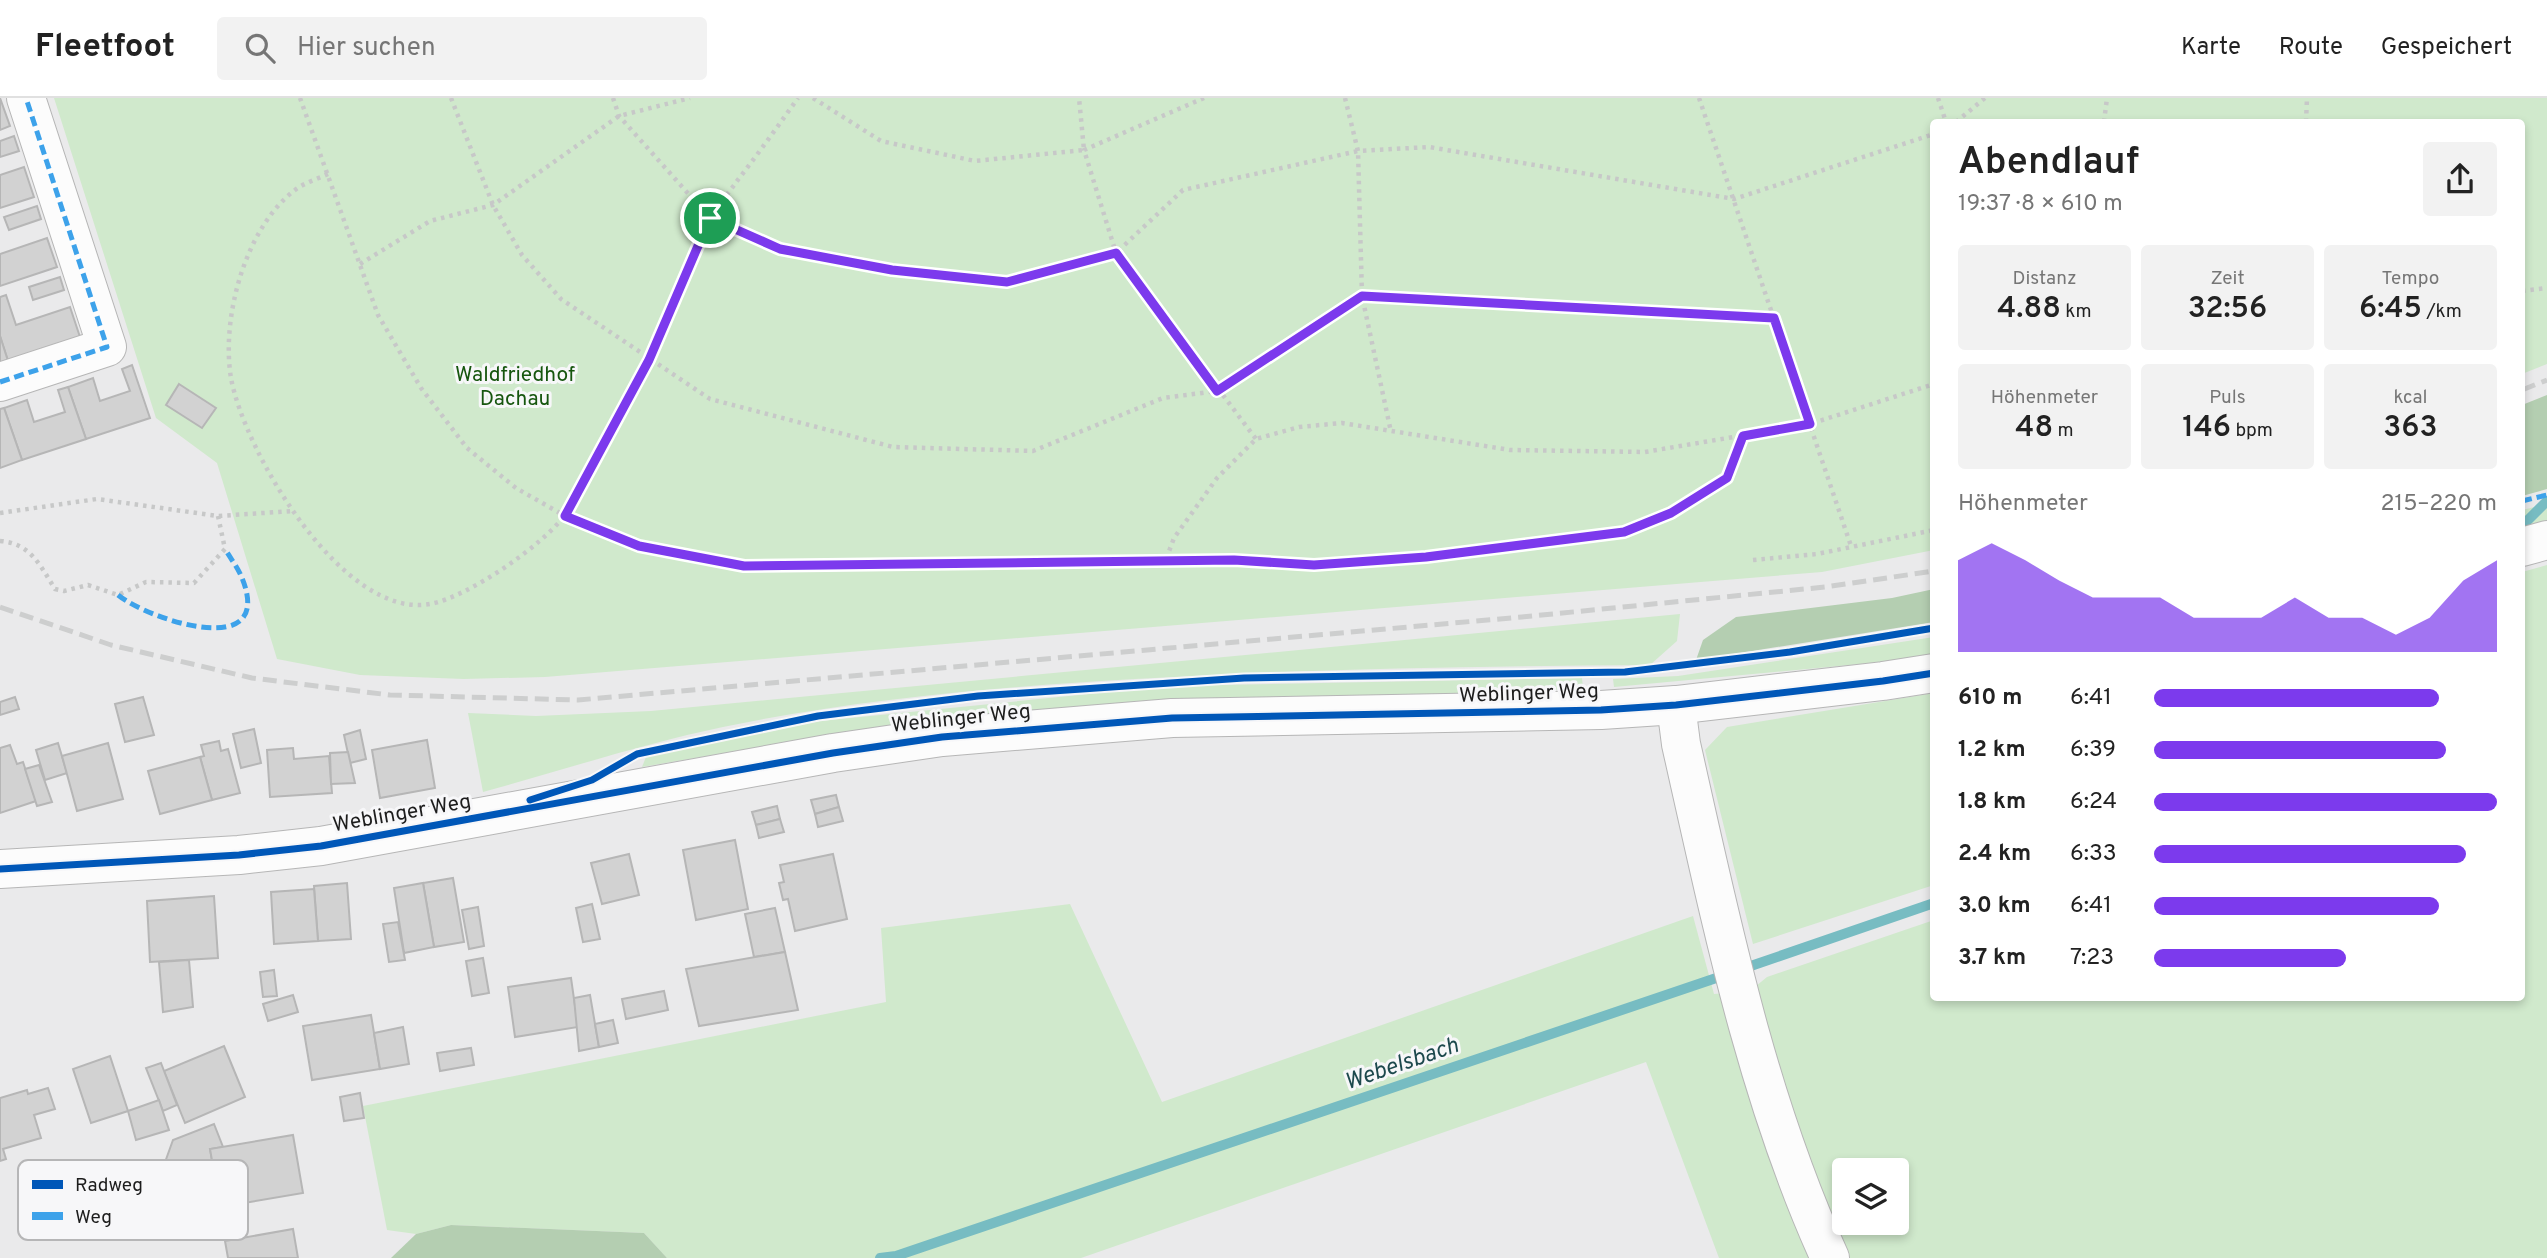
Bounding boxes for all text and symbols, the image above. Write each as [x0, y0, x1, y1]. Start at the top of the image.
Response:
search box [217, 17, 707, 80]
text: Fleetfoot [35, 27, 175, 69]
icon: search [241, 29, 279, 67]
text: Hier suchen [297, 32, 436, 65]
text: Karte [2181, 33, 2241, 63]
text: Route [2279, 33, 2343, 63]
text: Gespeichert [2381, 33, 2512, 63]
text: Abendlauf [1958, 139, 2139, 188]
button: share [2423, 142, 2497, 216]
pin [680, 188, 740, 248]
text: 19:37 · 8 × 610 m [1958, 190, 2123, 219]
icon: arrive [691, 199, 729, 237]
text: Distanz [2012, 267, 2077, 291]
text: Zeit [2210, 267, 2245, 291]
text: Tempo [2382, 267, 2439, 291]
text: 4.88 [1997, 291, 2061, 328]
text: 32:56 [2188, 291, 2267, 328]
text: 6:45 [2359, 291, 2422, 328]
text: km [2061, 300, 2092, 324]
text: /km [2422, 300, 2462, 324]
park label: Waldfriedhof Dachau [455, 362, 575, 413]
text: Höhenmeter [1991, 386, 2098, 410]
text: Puls [2209, 386, 2246, 410]
text: kcal [2394, 386, 2427, 410]
text: 48 [2015, 410, 2053, 447]
text: 146 [2182, 410, 2231, 447]
text: 363 [2383, 410, 2438, 447]
text: m [2053, 419, 2074, 443]
text: bpm [2231, 419, 2273, 443]
text: Höhenmeter [1958, 490, 2088, 519]
text: 215–220 m [2381, 490, 2497, 519]
street label: Weblinger Weg [1459, 678, 1599, 710]
text: 610 m [1958, 684, 2022, 713]
text: 6:41 [2070, 684, 2112, 713]
street label: Weblinger Weg [890, 698, 1032, 740]
text: 1.2 km [1958, 736, 2026, 765]
text: 6:39 [2070, 736, 2116, 765]
text: 1.8 km [1958, 788, 2026, 817]
text: 6:24 [2070, 788, 2117, 817]
street label: Weblinger Weg [331, 789, 473, 839]
text: 2.4 km [1958, 840, 2031, 869]
text: 6:33 [2070, 840, 2117, 869]
text: 3.0 km [1958, 892, 2031, 921]
text: 6:41 [2070, 892, 2112, 921]
text: 3.7 km [1958, 944, 2026, 973]
text: 7:23 [2070, 944, 2114, 973]
water label: Webelsbach [1341, 1032, 1463, 1098]
map controls [1832, 1158, 1909, 1235]
button: layers [1832, 1158, 1909, 1235]
legend [18, 1160, 248, 1240]
text: Radweg [75, 1174, 143, 1198]
text: Weg [75, 1206, 112, 1230]

